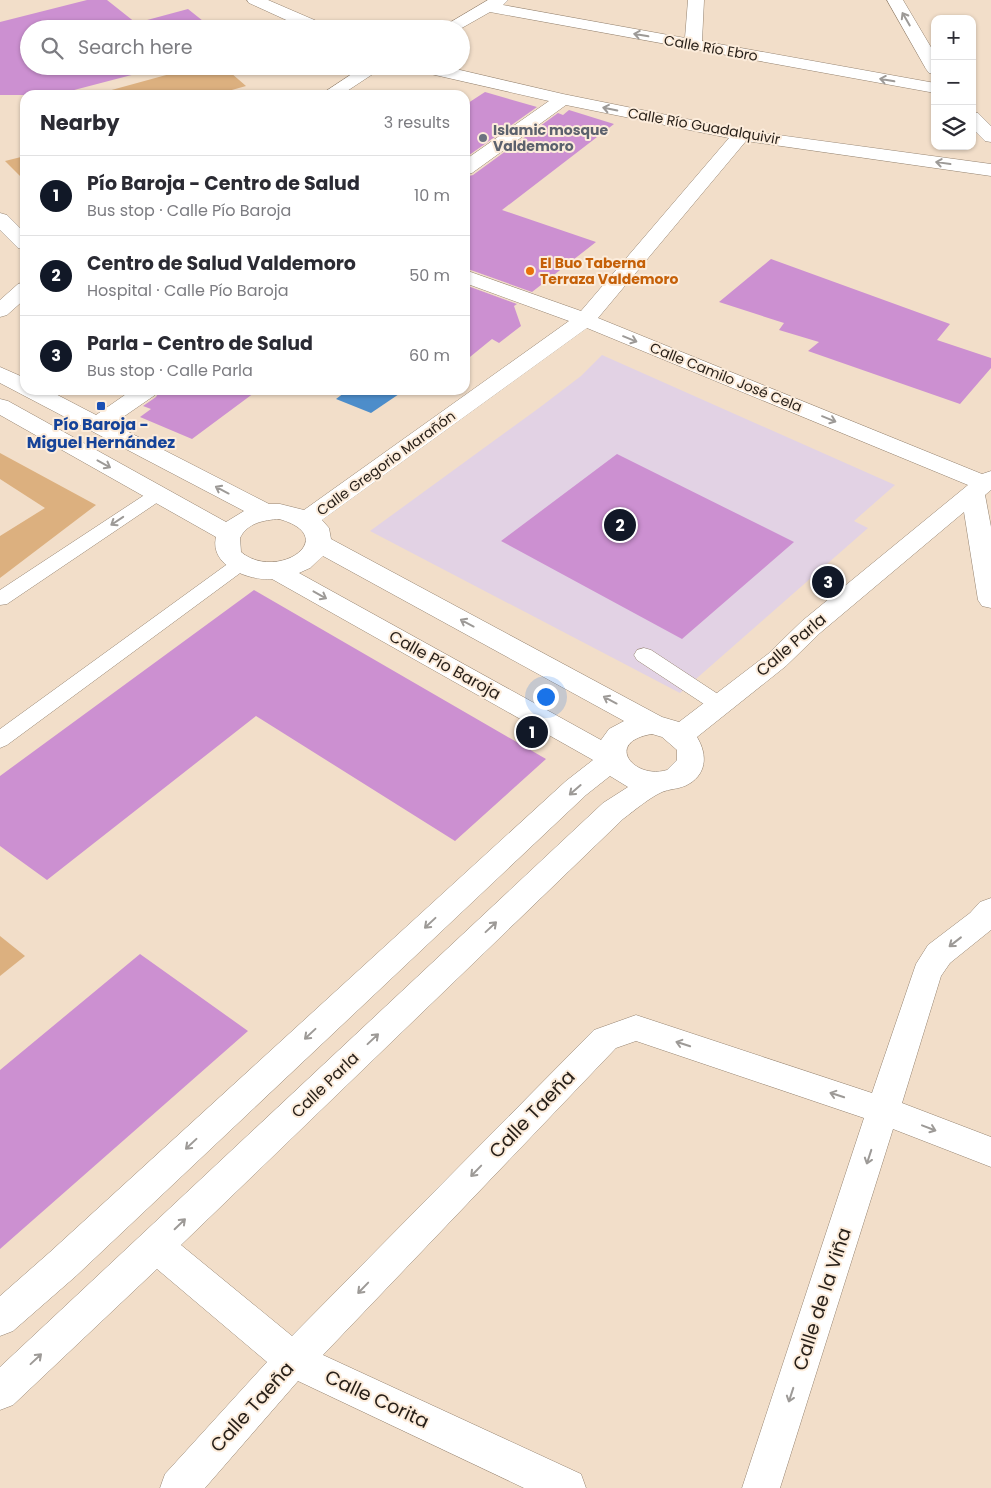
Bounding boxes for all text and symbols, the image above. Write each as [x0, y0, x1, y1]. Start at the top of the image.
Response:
one-way arrow [901, 13, 911, 27]
map controls [931, 15, 976, 150]
button: + [931, 15, 976, 60]
search box [20, 20, 470, 75]
one-way arrow [633, 30, 649, 39]
street label: Calle Río Ebro [662, 30, 760, 66]
icon: search [38, 34, 66, 62]
text: Search here [78, 34, 192, 61]
button: − [931, 60, 976, 105]
one-way arrow [879, 74, 895, 84]
one-way arrow [602, 103, 618, 113]
street label: Calle Río Guadalquivir [626, 103, 782, 149]
button: layers [931, 105, 976, 150]
text: Nearby [40, 108, 120, 137]
text: 3 results [384, 111, 450, 134]
place label: Islamic mosque Valdemoro [493, 120, 608, 156]
marker: Islamic mosque Valdemoro [477, 132, 489, 144]
one-way arrow [935, 158, 951, 168]
text: Pío Baroja - Centro de Salud [87, 170, 360, 197]
text: 1 [53, 184, 59, 207]
text: 10 m [414, 184, 450, 207]
text: Bus stop · Calle Pío Baroja [87, 199, 291, 222]
text: Centro de Salud Valdemoro [87, 250, 356, 277]
place label: El Buo Taberna Terraza Valdemoro [540, 253, 679, 289]
text: 2 [51, 264, 61, 287]
text: 50 m [409, 264, 450, 287]
marker: El Buo Taberna Terraza Valdemoro [524, 265, 536, 277]
text: Hospital · Calle Pío Baroja [87, 279, 289, 302]
text: Parla - Centro de Salud [87, 330, 313, 357]
one-way arrow [622, 334, 637, 344]
street label: Calle Camilo José Cela [647, 337, 805, 417]
text: 3 [51, 344, 61, 367]
text: 60 m [409, 344, 450, 367]
text: Bus stop · Calle Parla [87, 359, 253, 382]
marker: Pío Baroja - Miguel Hernández [95, 400, 107, 412]
street label: Calle Gregorio Marañón [312, 406, 460, 520]
place label: Pío Baroja - Miguel Hernández [27, 413, 175, 454]
one-way arrow [821, 415, 836, 425]
one-way arrow [96, 459, 111, 469]
one-way arrow [214, 485, 229, 495]
pin: 2 [604, 506, 636, 544]
one-way arrow [110, 516, 124, 526]
pin: 3 [812, 563, 844, 601]
one-way arrow [312, 590, 326, 600]
street label: Calle Parla [751, 608, 831, 682]
one-way arrow [459, 618, 474, 628]
street label: Calle Pío Baroja [385, 625, 505, 705]
your location [533, 684, 559, 710]
one-way arrow [602, 695, 617, 705]
pin: 1 [516, 713, 548, 751]
one-way arrow [569, 784, 582, 795]
one-way arrow [423, 917, 436, 929]
one-way arrow [485, 921, 497, 933]
one-way arrow [948, 936, 961, 947]
one-way arrow [304, 1028, 317, 1039]
one-way arrow [367, 1033, 379, 1045]
one-way arrow [676, 1038, 692, 1048]
street label: Calle Parla [286, 1047, 364, 1123]
street label: Calle Taeña [483, 1064, 581, 1164]
one-way arrow [830, 1090, 846, 1099]
one-way arrow [921, 1124, 936, 1133]
one-way arrow [185, 1138, 198, 1150]
one-way arrow [863, 1149, 873, 1165]
one-way arrow [470, 1165, 482, 1178]
one-way arrow [174, 1218, 186, 1230]
street label: Calle de la Viña [786, 1224, 858, 1374]
one-way arrow [357, 1282, 369, 1294]
one-way arrow [29, 1353, 42, 1365]
street label: Calle Taeña [204, 1356, 300, 1458]
street label: Calle Corita [321, 1363, 433, 1435]
one-way arrow [786, 1386, 795, 1402]

